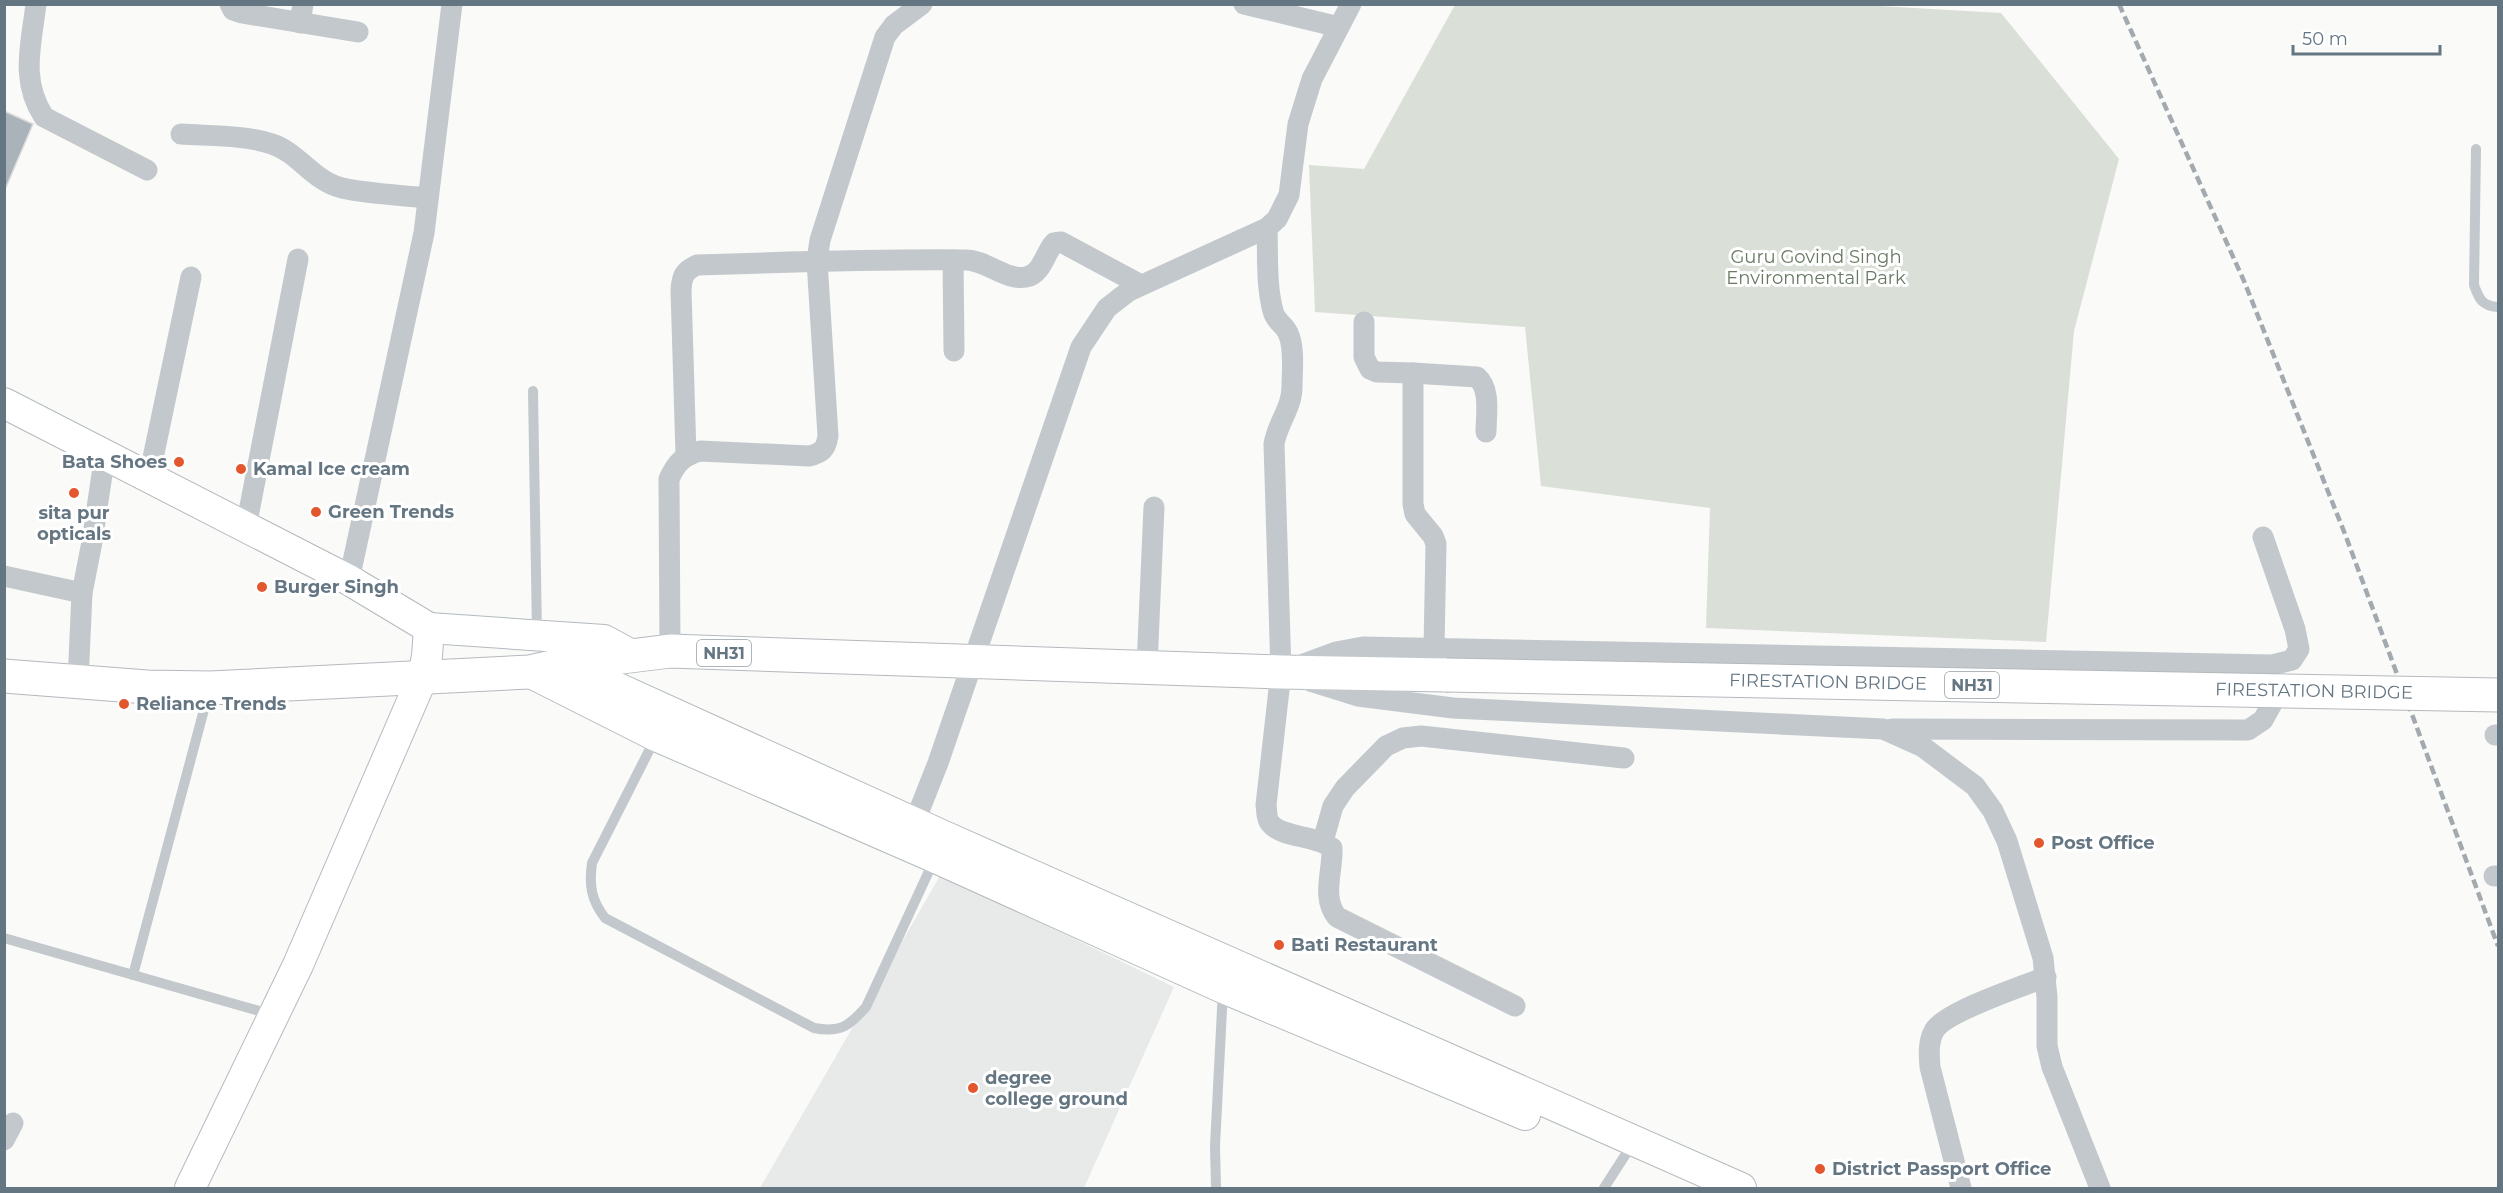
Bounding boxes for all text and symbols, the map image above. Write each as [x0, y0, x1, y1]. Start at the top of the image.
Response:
scale bar [2293, 18, 2440, 56]
text: 50 m [2302, 28, 2348, 50]
park label: Guru Govind Singh Environmental Park [1726, 246, 1906, 289]
place label: Bata Shoes [62, 451, 167, 473]
marker: Bata Shoes [172, 455, 186, 469]
place label: Kamal Ice cream [253, 458, 410, 480]
marker: Kamal Ice cream [234, 462, 248, 476]
marker: sita pur opticals [67, 486, 81, 500]
place label: Green Trends [328, 501, 455, 523]
place label: sita pur opticals [37, 502, 112, 545]
marker: Green Trends [309, 505, 323, 519]
place label: Burger Singh [274, 576, 399, 598]
marker: Burger Singh [255, 580, 269, 594]
road number: NH31 [697, 640, 751, 666]
street label: FIRESTATION BRIDGE [1729, 669, 1927, 695]
road number: NH31 [1945, 672, 1999, 698]
street label: FIRESTATION BRIDGE [2215, 678, 2413, 704]
place label: Reliance Trends [136, 693, 287, 715]
marker: Reliance Trends [117, 697, 131, 711]
place label: Post Office [2051, 832, 2155, 854]
marker: Post Office [2032, 836, 2046, 850]
place label: Bati Restaurant [1291, 934, 1438, 956]
marker: Bati Restaurant [1272, 938, 1286, 952]
place label: degree college ground [985, 1067, 1128, 1110]
marker: degree college ground [966, 1081, 980, 1095]
place label: District Passport Office [1832, 1158, 2051, 1180]
marker: District Passport Office [1813, 1162, 1827, 1176]

